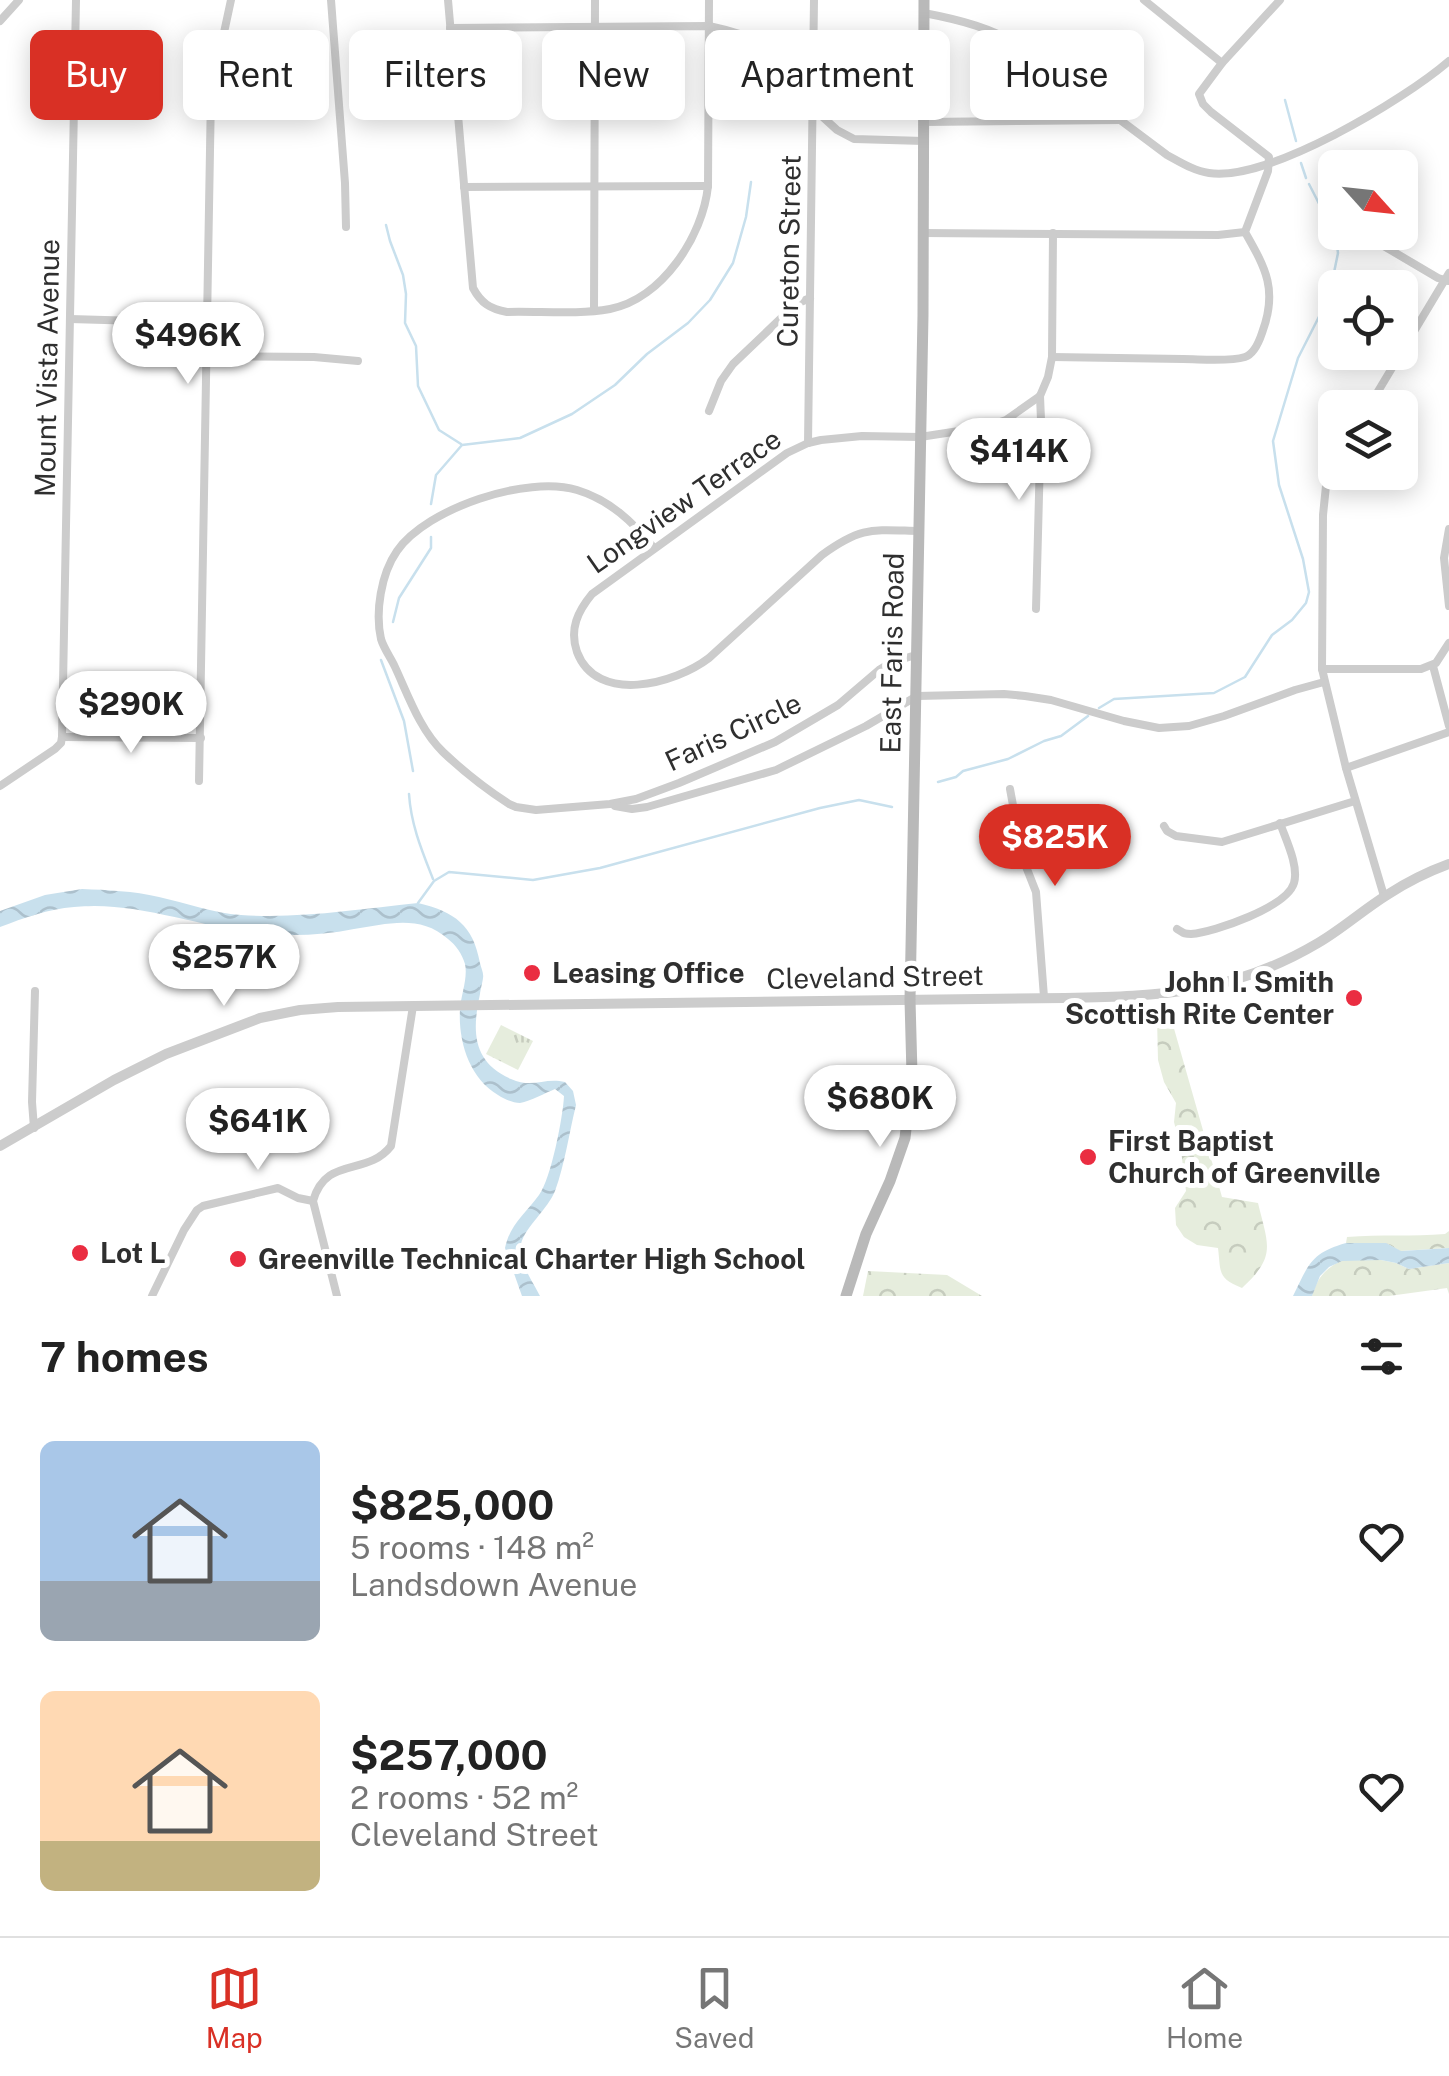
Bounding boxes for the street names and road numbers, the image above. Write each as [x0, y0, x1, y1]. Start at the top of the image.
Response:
street label: Cureton Street [770, 154, 807, 348]
street label: Mount Vista Avenue [28, 239, 65, 497]
street label: Longview Terrace [581, 421, 787, 580]
street label: East Faris Road [873, 552, 910, 754]
street label: Faris Circle [659, 686, 806, 777]
street label: Cleveland Street [766, 958, 984, 995]

